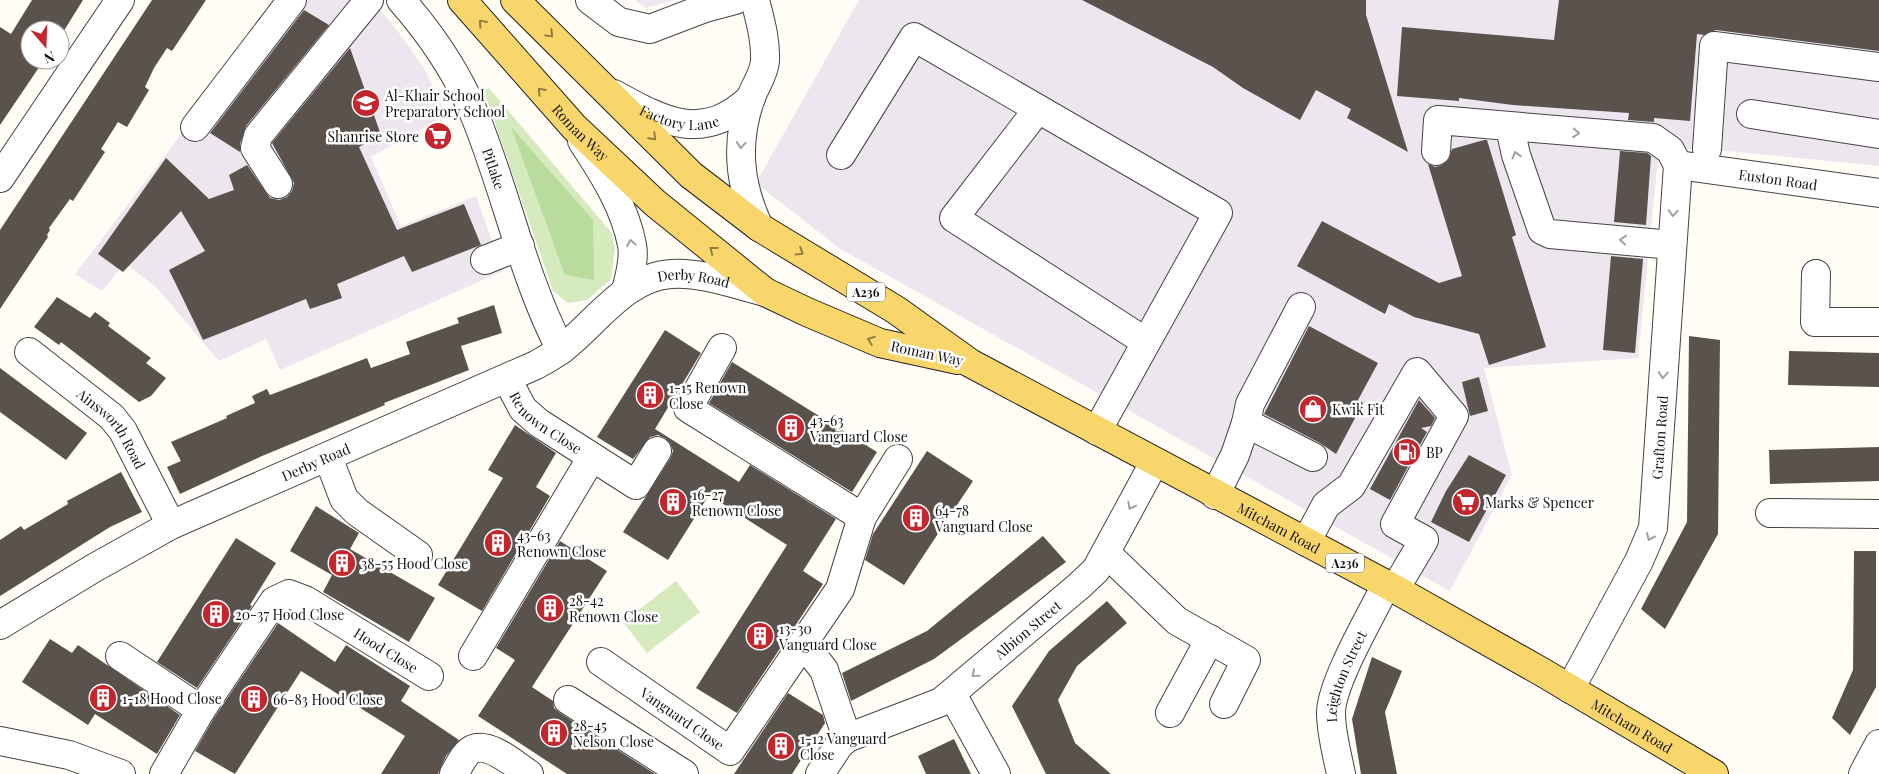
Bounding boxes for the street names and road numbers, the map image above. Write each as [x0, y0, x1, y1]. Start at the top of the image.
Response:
street label: Roman Way [548, 100, 614, 165]
street label: Factory Lane [637, 100, 722, 134]
street label: Pitlake [478, 145, 510, 192]
street label: Euston Road [1737, 164, 1819, 194]
street label: Derby Road [656, 264, 732, 291]
road number: A236 [847, 282, 885, 302]
street label: Roman Way [889, 336, 965, 370]
street label: Ainsworth Road [72, 383, 150, 472]
street label: Renown Close [506, 388, 586, 458]
street label: Grafton Road [1647, 395, 1672, 480]
street label: Derby Road [278, 438, 353, 485]
street label: Mitcham Road [1234, 498, 1324, 557]
road number: A236 [1326, 554, 1364, 572]
street label: Albion Street [989, 595, 1066, 664]
street label: Hood Close [351, 623, 422, 677]
street label: Leighton Street [1321, 626, 1371, 723]
street label: Vanguard Close [636, 682, 728, 754]
street label: Mitcham Road [1588, 694, 1676, 757]

